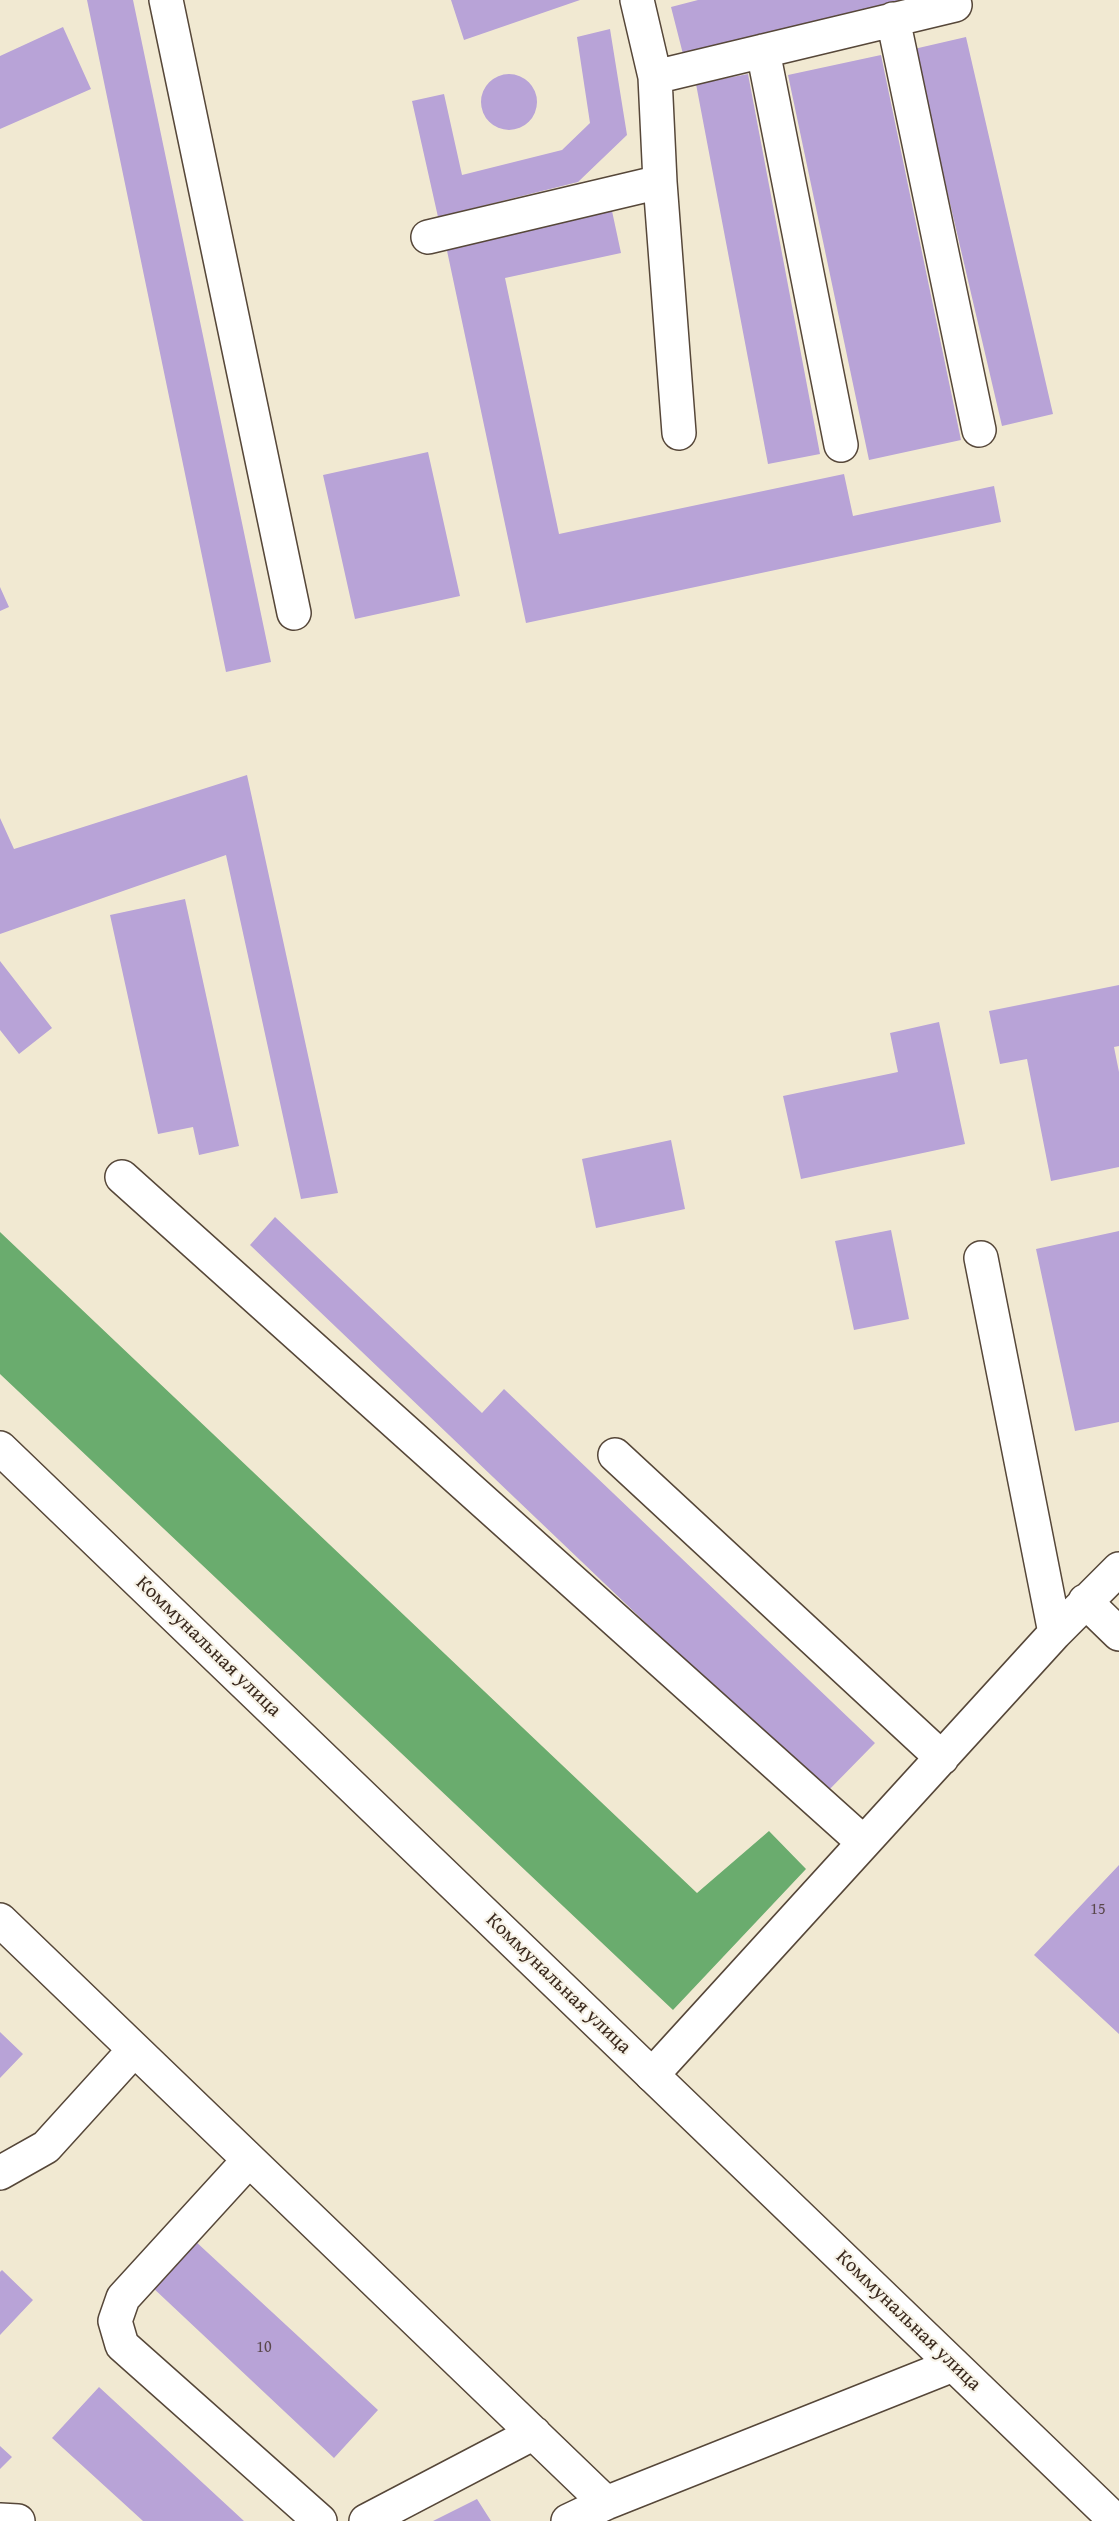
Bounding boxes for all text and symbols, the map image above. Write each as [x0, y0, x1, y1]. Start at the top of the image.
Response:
street label: Коммунальная улица [130, 1572, 286, 1722]
house number: 15 [1090, 1900, 1106, 1920]
street label: Коммунальная улица [480, 1909, 636, 2059]
street label: Коммунальная улица [830, 2246, 986, 2396]
house number: 10 [256, 2338, 272, 2358]

